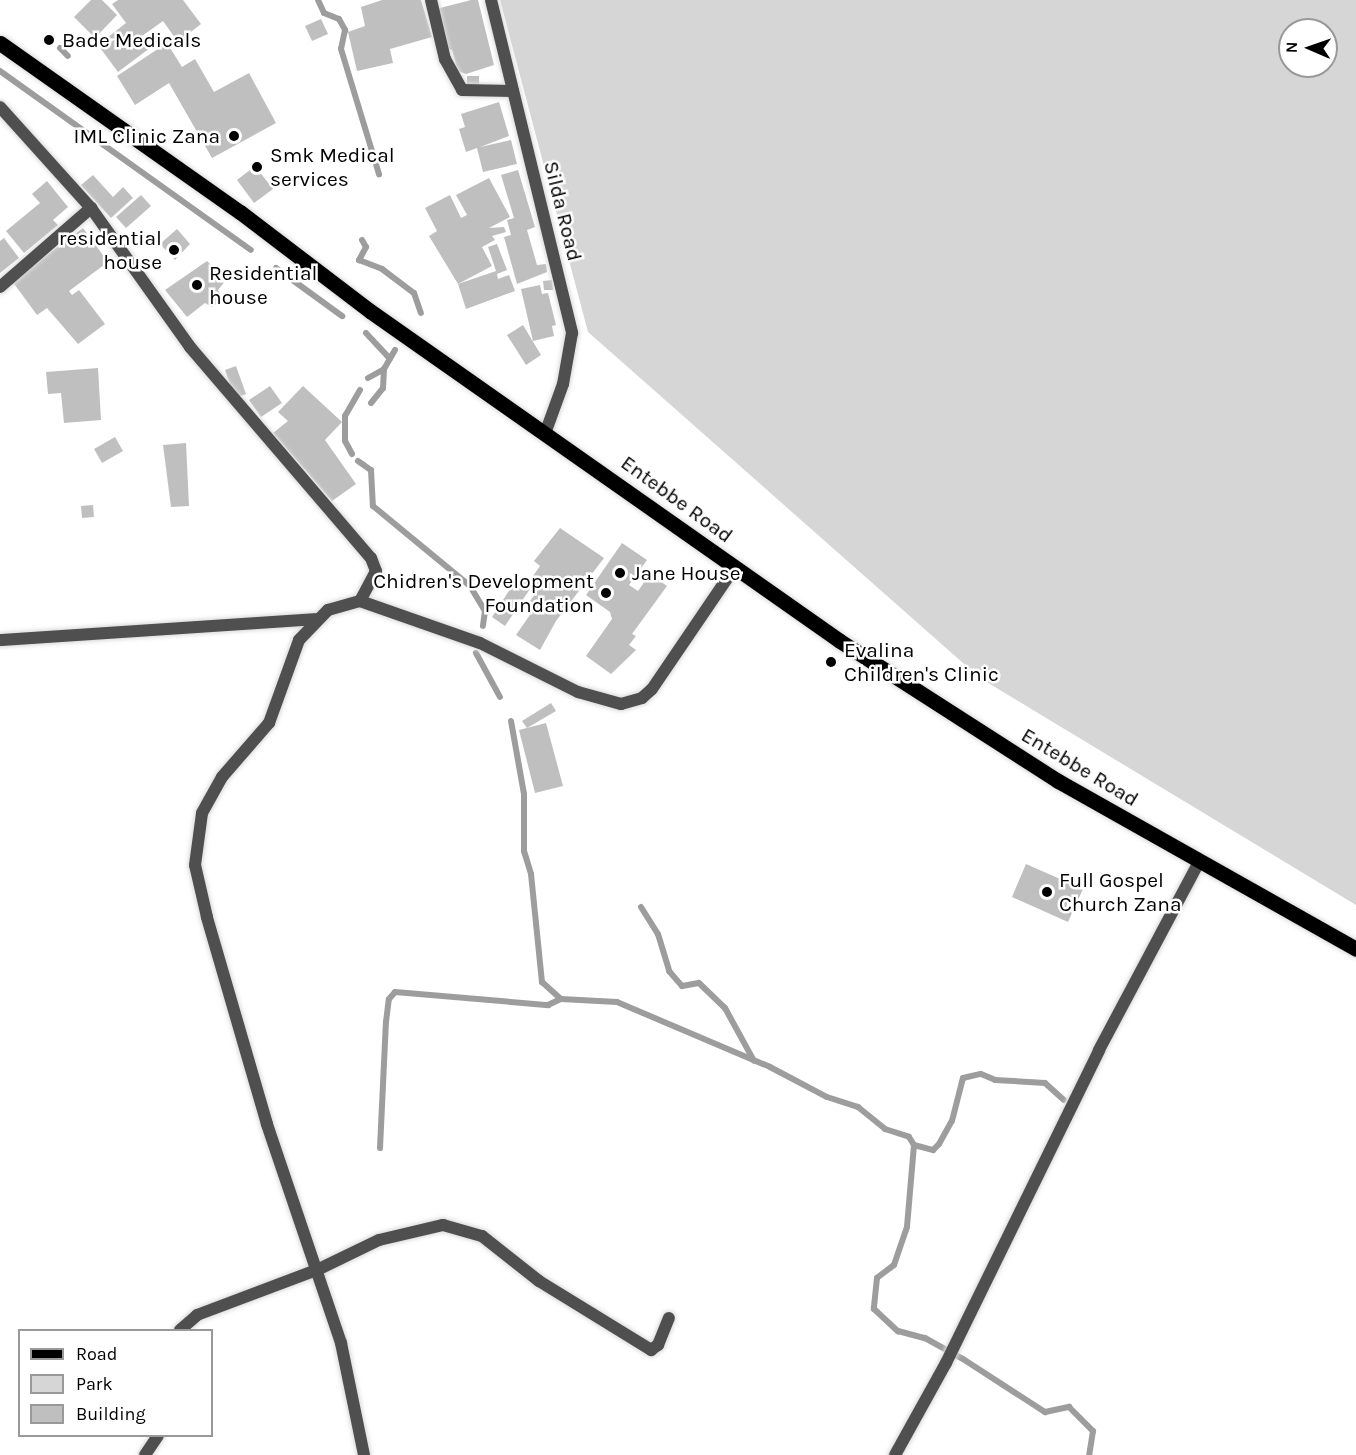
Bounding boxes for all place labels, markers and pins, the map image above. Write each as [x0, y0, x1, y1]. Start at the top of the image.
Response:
place label: Bade Medicals [62, 27, 201, 53]
marker: Bade Medicals [40, 31, 58, 49]
place label: IML Clinic Zana [74, 123, 220, 149]
marker: IML Clinic Zana [225, 127, 243, 145]
place label: Smk Medical services [270, 142, 395, 192]
marker: Smk Medical services [248, 158, 266, 176]
place label: residential house [59, 225, 162, 275]
marker: residential house [167, 243, 181, 257]
place label: Residential house [209, 260, 317, 310]
marker: Residential house [190, 278, 204, 292]
place label: Jane House [632, 560, 741, 586]
marker: Jane House [613, 566, 627, 580]
place label: Chidren's Development Foundation [373, 568, 594, 618]
marker: Chidren's Development Foundation [599, 586, 613, 600]
place label: Evalina Children's Clinic [844, 637, 999, 687]
marker: Evalina Children's Clinic [822, 653, 840, 671]
place label: Full Gospel Church Zana [1059, 867, 1182, 917]
marker: Full Gospel Church Zana [1040, 885, 1054, 899]

